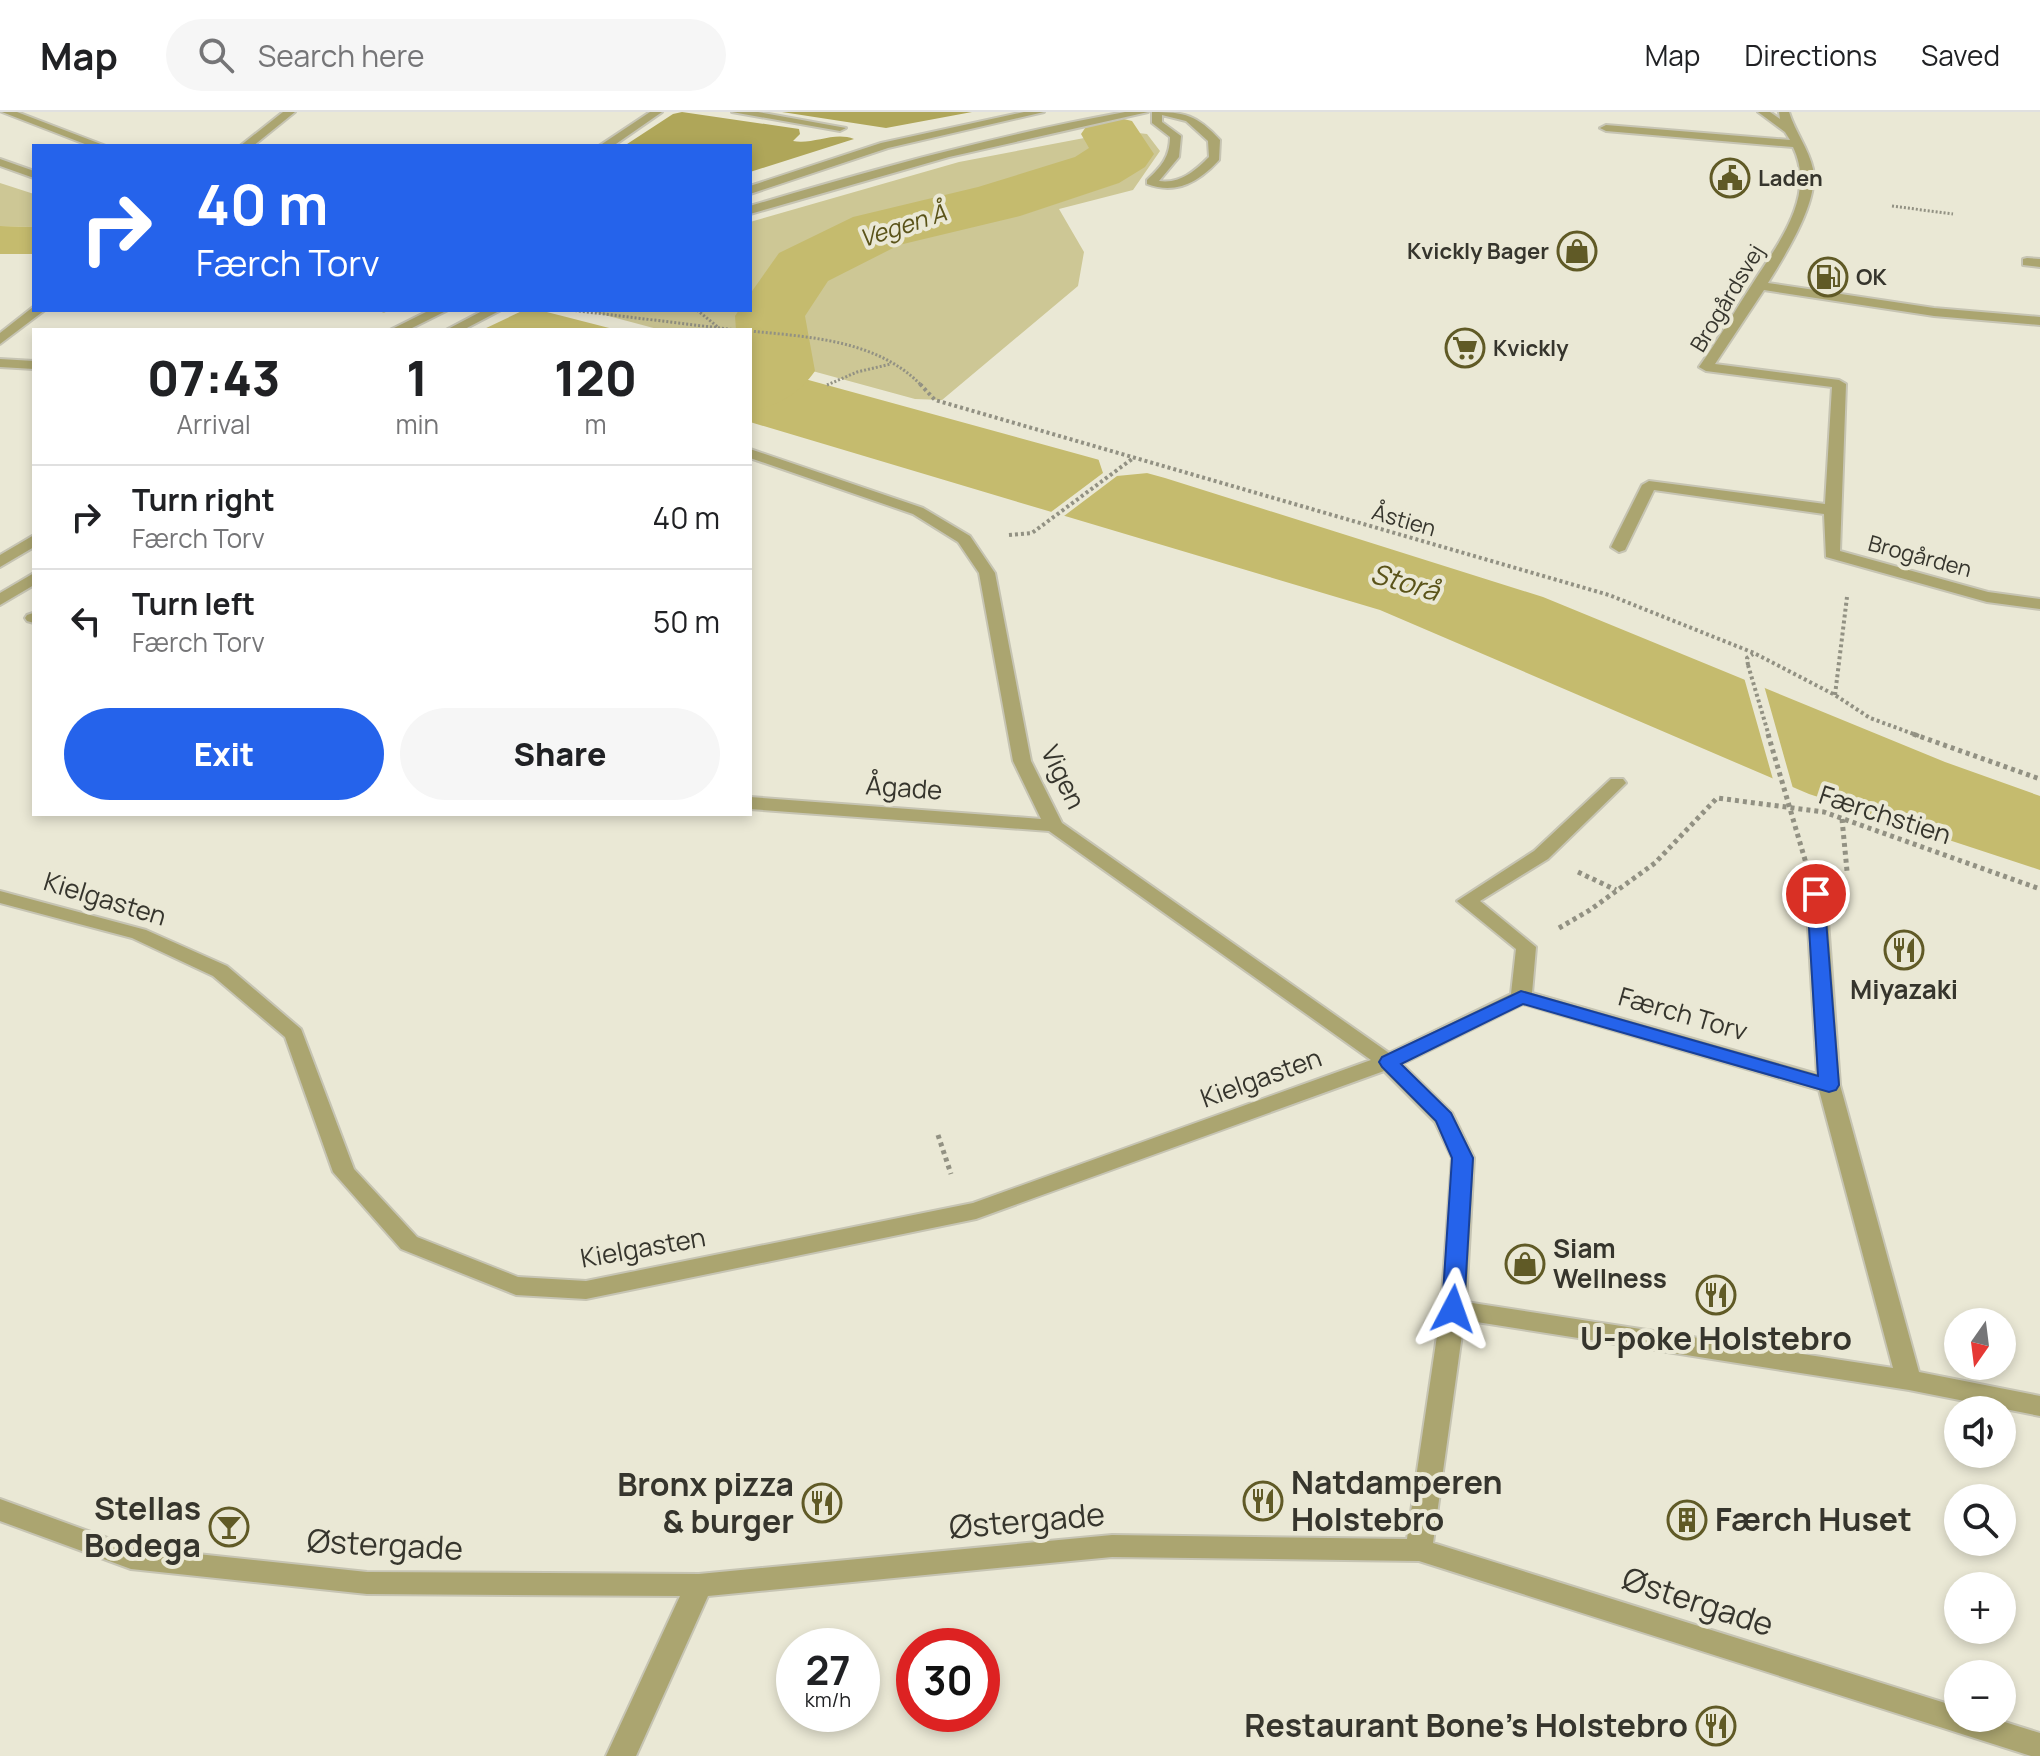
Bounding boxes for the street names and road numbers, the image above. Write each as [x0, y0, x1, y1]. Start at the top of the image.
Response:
street label: Brogårdsvej [1683, 239, 1771, 357]
street label: Åstien [1369, 497, 1439, 543]
street label: Brogården [1865, 528, 1975, 584]
street label: Vigen [1033, 739, 1095, 815]
street label: Ågade [864, 766, 944, 808]
street label: Færchstien [1815, 776, 1956, 852]
street label: Kielgasten [40, 862, 171, 934]
street label: Færch Torv [1615, 977, 1752, 1049]
street label: Kielgasten [1195, 1039, 1326, 1116]
street label: Kielgasten [577, 1218, 708, 1276]
street label: Østergade [947, 1491, 1107, 1549]
street label: Østergade [306, 1518, 464, 1570]
street label: Østergade [1617, 1556, 1779, 1646]

